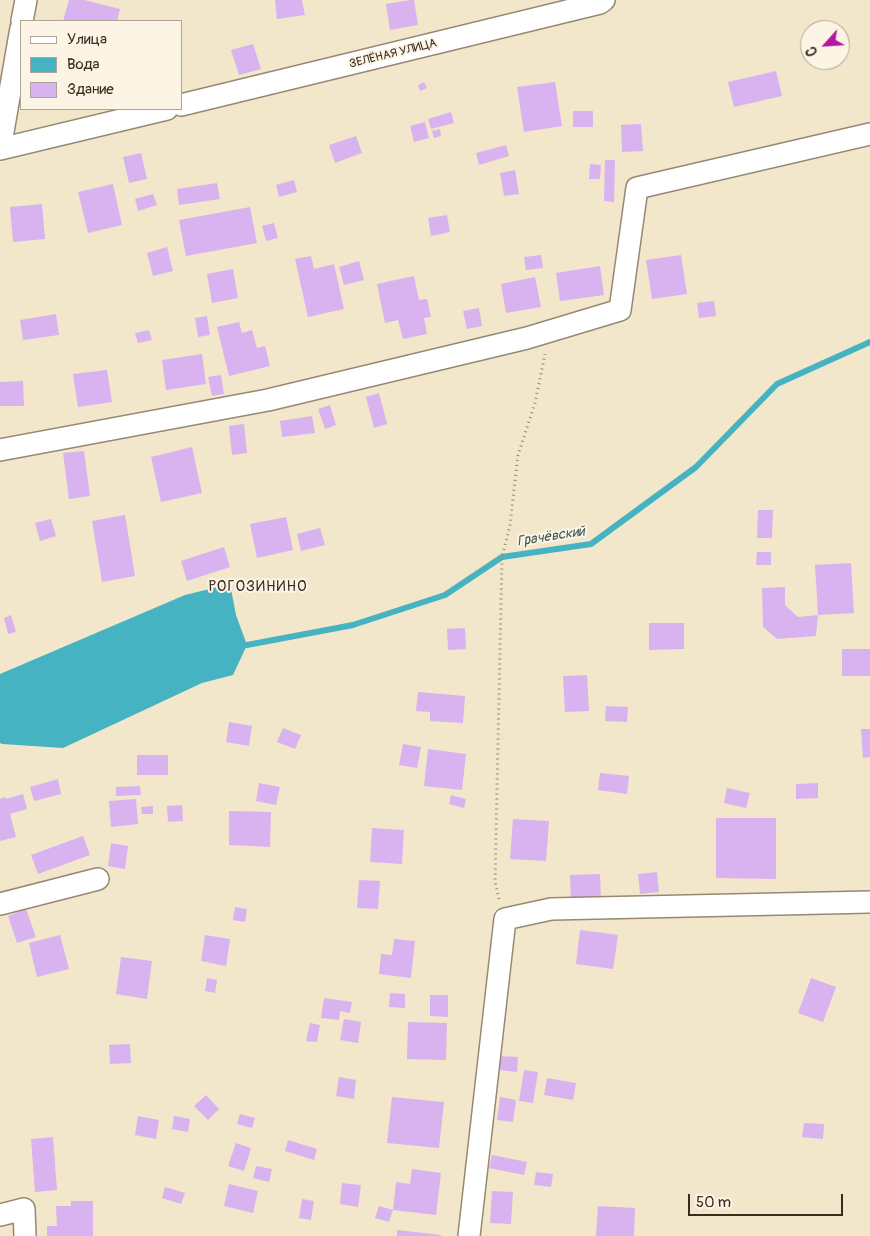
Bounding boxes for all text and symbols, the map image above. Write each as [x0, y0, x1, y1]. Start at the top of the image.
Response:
legend [20, 20, 182, 110]
north arrow [800, 20, 850, 70]
text: Улица [67, 30, 107, 49]
street label: ЗЕЛЁНАЯ УЛИЦА [348, 36, 438, 72]
text: С [802, 44, 822, 59]
text: Вода [67, 55, 100, 74]
text: Здание [67, 80, 114, 99]
water label: Грачёвский [516, 523, 586, 551]
district label: РОГОЗИНИНО [207, 578, 309, 596]
scale bar [690, 1184, 845, 1216]
text: 50 m [696, 1193, 731, 1212]

